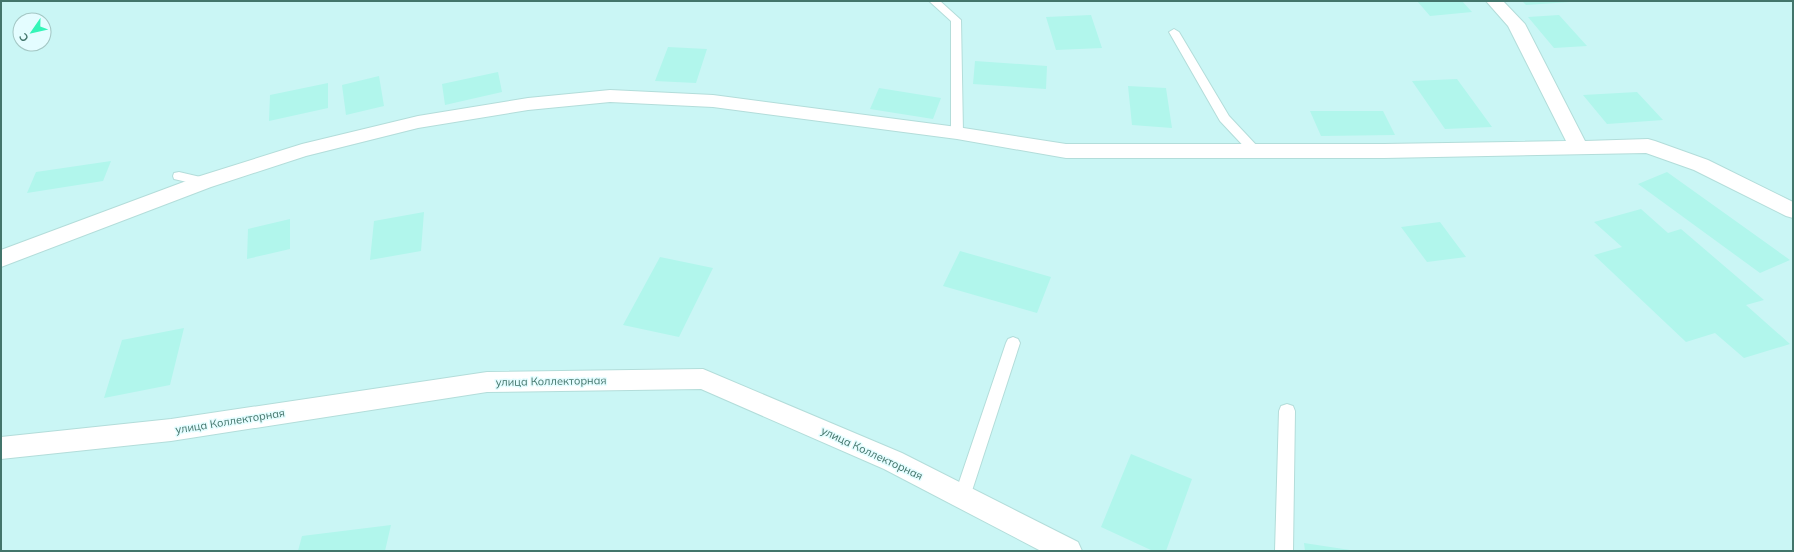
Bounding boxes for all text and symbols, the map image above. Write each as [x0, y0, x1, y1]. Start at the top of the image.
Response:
north arrow [12, 12, 52, 52]
text: С [16, 30, 32, 45]
street label: улица Коллекторная [496, 373, 606, 389]
street label: улица Коллекторная [174, 405, 286, 437]
street label: улица Коллекторная [819, 423, 925, 483]

